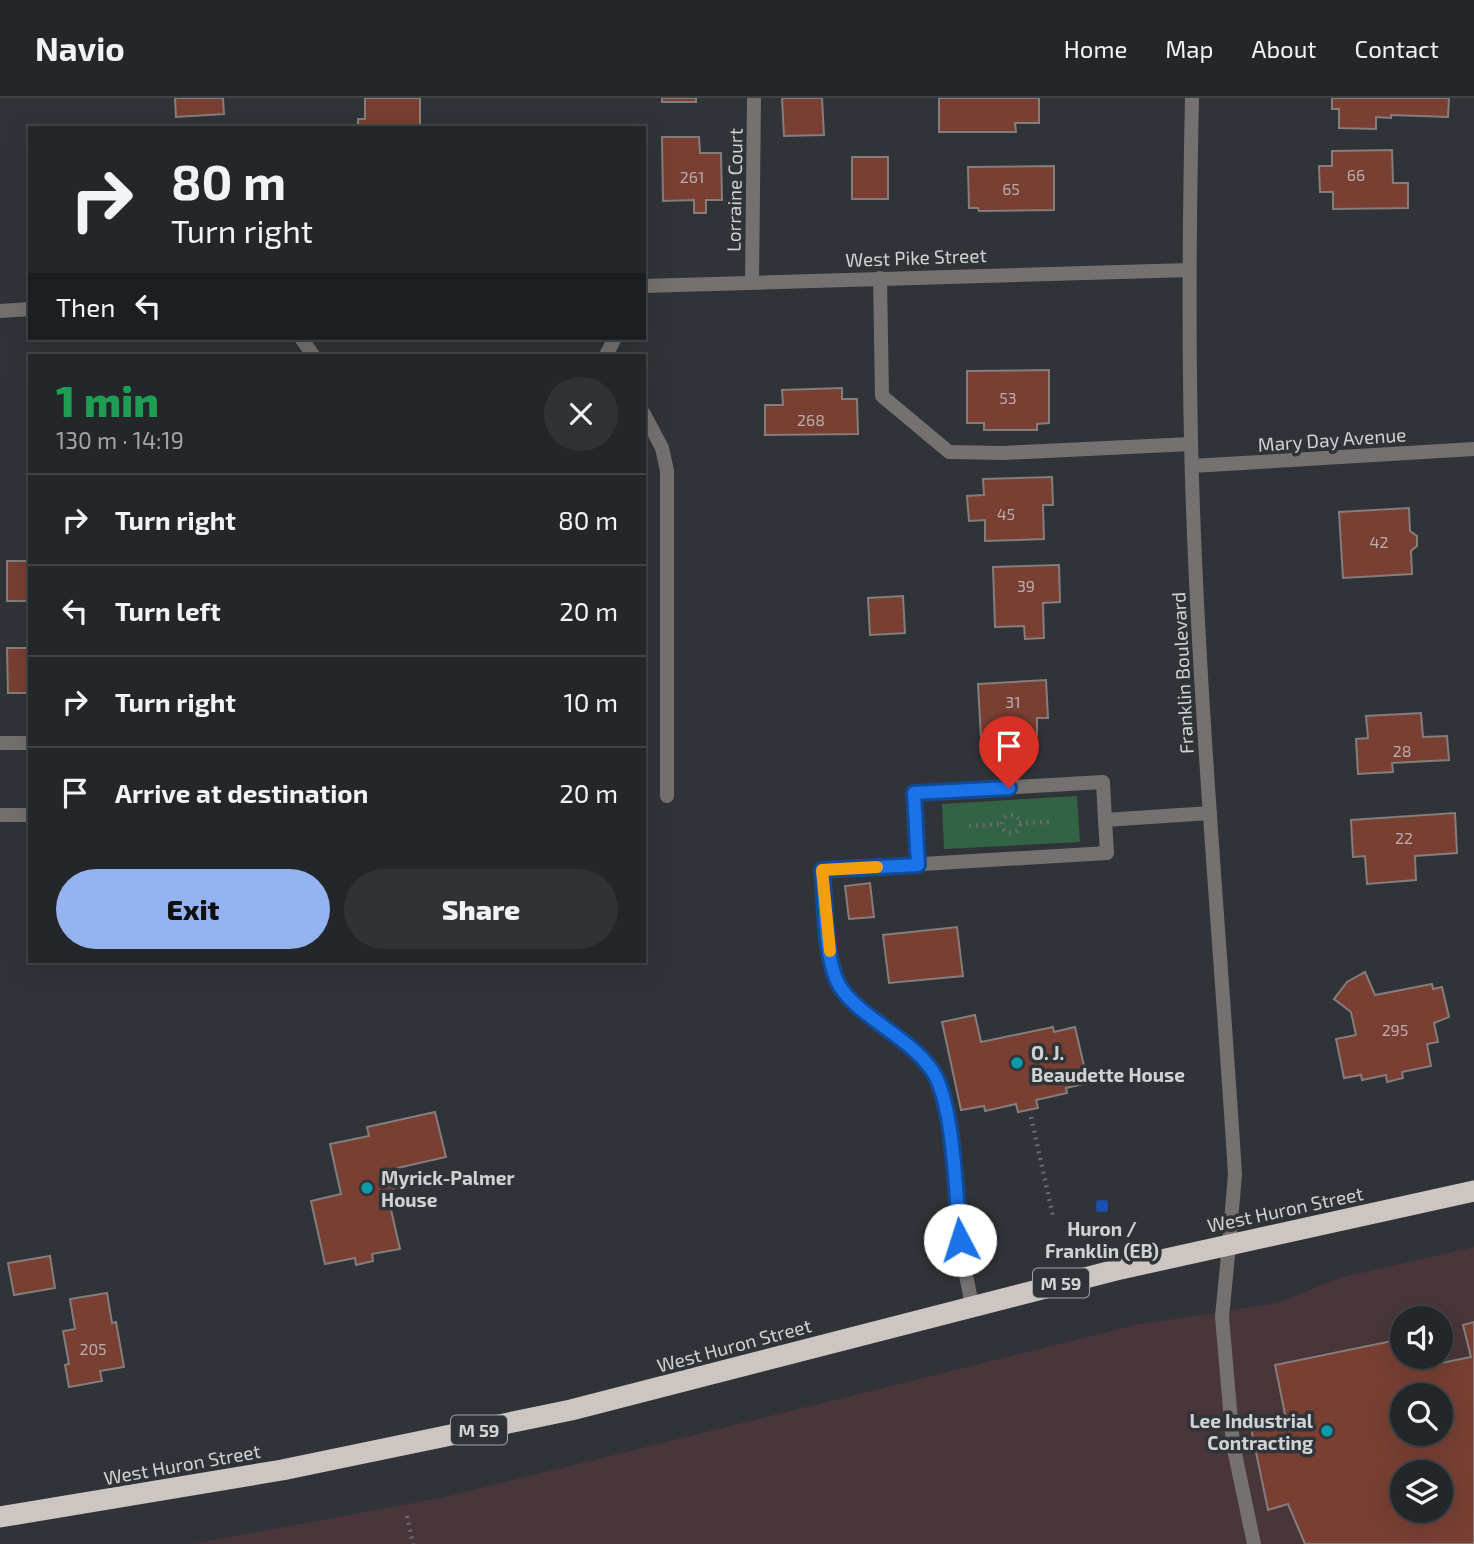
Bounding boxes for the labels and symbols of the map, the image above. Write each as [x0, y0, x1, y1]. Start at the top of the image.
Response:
street label: Lorraine Court [721, 128, 747, 252]
house number: 66 [1347, 165, 1365, 184]
house number: 261 [680, 167, 704, 186]
house number: 65 [1002, 179, 1020, 198]
street label: West Pike Street [845, 243, 987, 271]
house number: 53 [999, 388, 1017, 407]
house number: 268 [797, 410, 825, 429]
street label: Mary Day Avenue [1257, 422, 1407, 456]
house number: 45 [997, 504, 1015, 523]
house number: 42 [1370, 532, 1388, 551]
house number: 39 [1017, 576, 1035, 595]
street label: Franklin Boulevard [1166, 591, 1198, 755]
house number: 31 [1005, 692, 1021, 711]
pin [979, 716, 1039, 788]
house number: 28 [1393, 741, 1411, 760]
house number: 22 [1395, 828, 1413, 847]
house number: 295 [1382, 1020, 1408, 1039]
place label: O. J. Beaudette House [1031, 1041, 1185, 1086]
marker: O. J. Beaudette House [1009, 1055, 1025, 1071]
place label: Myrick-Palmer House [381, 1166, 515, 1211]
marker: Myrick-Palmer House [359, 1180, 375, 1196]
street label: West Huron Street [1205, 1181, 1365, 1237]
marker: Huron / Franklin (EB) [1094, 1198, 1110, 1214]
position arrow [923, 1203, 997, 1277]
place label: Huron / Franklin (EB) [1045, 1217, 1159, 1262]
road number: M 59 [1033, 1268, 1089, 1298]
street label: West Huron Street [654, 1313, 814, 1377]
house number: 205 [79, 1339, 107, 1358]
place label: Lee Industrial Contracting [1189, 1409, 1314, 1454]
road number: M 59 [451, 1415, 507, 1444]
marker: Lee Industrial Contracting [1319, 1423, 1335, 1439]
street label: West Huron Street [102, 1439, 262, 1489]

